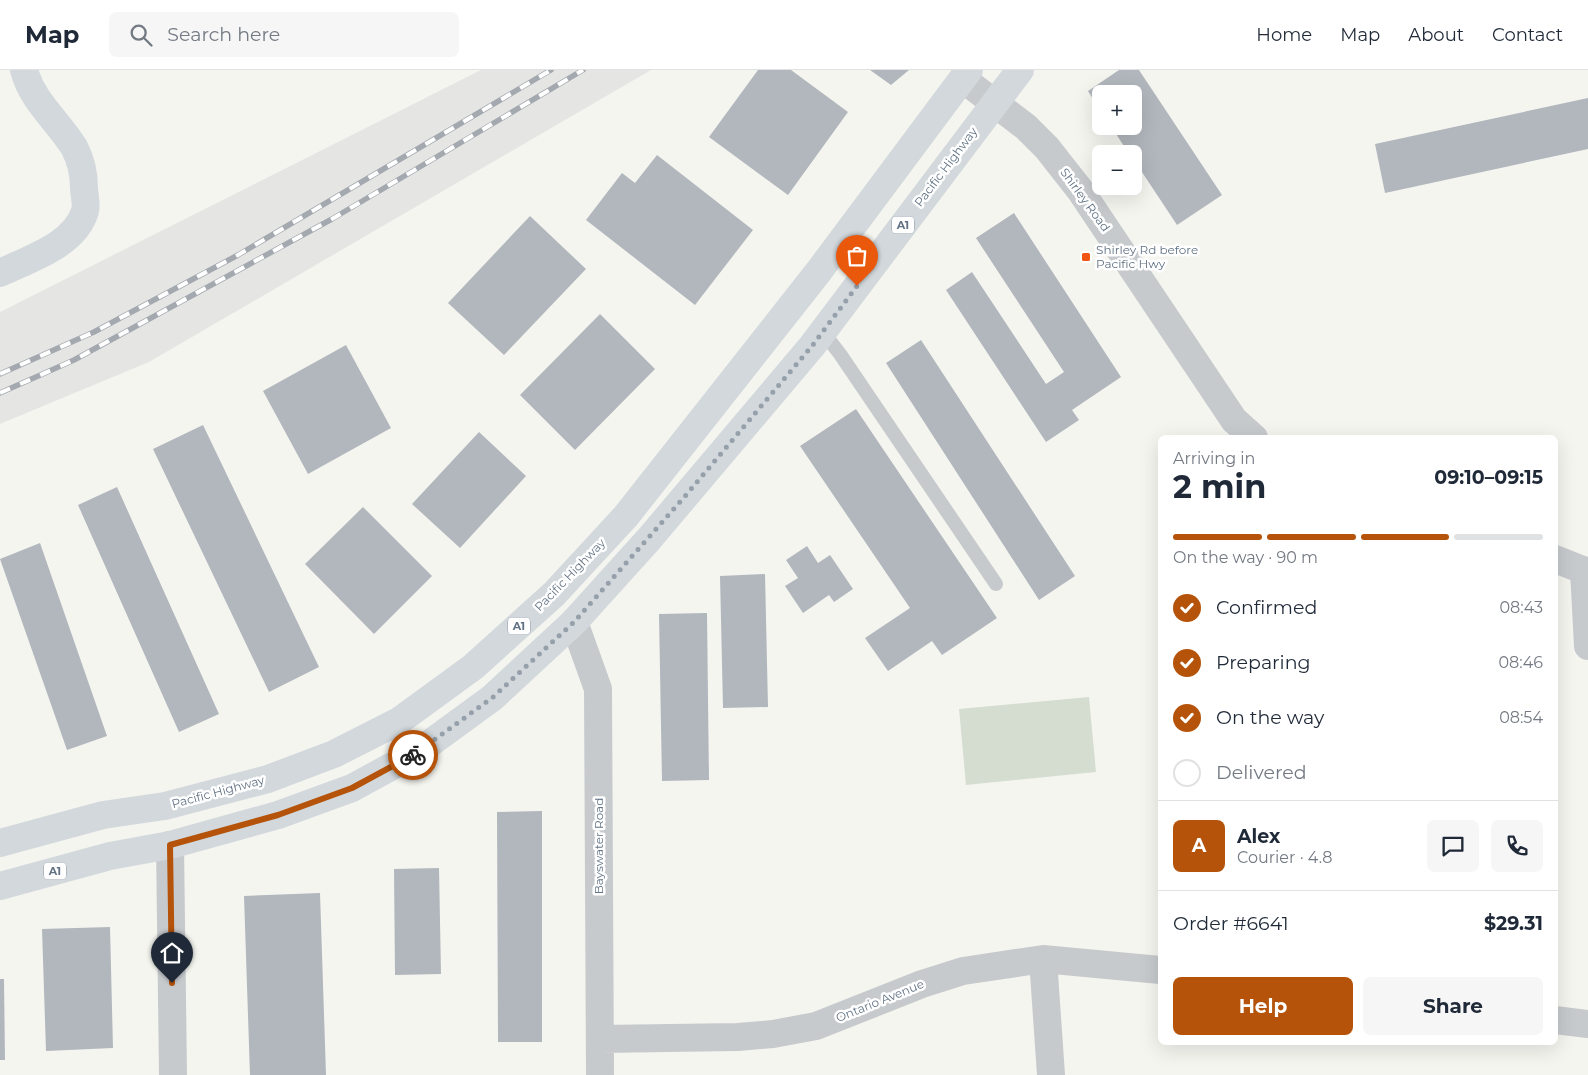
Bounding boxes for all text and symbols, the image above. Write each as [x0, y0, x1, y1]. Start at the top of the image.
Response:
search box [109, 12, 459, 57]
text: Map [25, 20, 79, 49]
icon: search [127, 21, 155, 49]
text: Search here [167, 23, 280, 46]
text: Home [1256, 24, 1312, 46]
text: Map [1340, 24, 1380, 46]
text: About [1408, 24, 1464, 46]
text: Contact [1492, 24, 1563, 46]
map controls [1092, 85, 1142, 195]
button: + [1092, 85, 1142, 135]
street label: Pacific Highway [911, 124, 981, 209]
button: − [1092, 145, 1142, 195]
street label: Shirley Road [1057, 165, 1113, 234]
road number: A1 [892, 216, 914, 234]
pin [836, 235, 878, 286]
icon: bag [843, 242, 871, 270]
place label: Shirley Rd before Pacific Hwy [1096, 242, 1198, 271]
marker: Shirley Rd before Pacific Hwy [1080, 251, 1092, 263]
text: Arriving in [1173, 449, 1255, 468]
text: 09:10–09:15 [1434, 466, 1543, 489]
text: 2 min [1173, 467, 1266, 506]
street label: Pacific Highway [531, 535, 609, 614]
text: On the way · 90 m [1173, 548, 1318, 567]
icon: check [1173, 594, 1201, 622]
text: Confirmed [1216, 596, 1317, 619]
text: 08:43 [1499, 598, 1543, 617]
road number: A1 [508, 618, 530, 634]
icon: check [1173, 649, 1201, 677]
text: Preparing [1216, 651, 1311, 674]
text: 08:46 [1498, 653, 1543, 672]
icon: check [1173, 704, 1201, 732]
text: On the way [1216, 706, 1324, 729]
text: 08:54 [1499, 708, 1543, 727]
courier [388, 730, 438, 780]
icon: bike [399, 741, 427, 769]
text: Delivered [1216, 761, 1307, 784]
street label: Pacific Highway [170, 772, 266, 811]
street label: Bayswater Road [591, 798, 606, 894]
button: chat [1427, 820, 1479, 872]
button: phone [1491, 820, 1543, 872]
text: Alex [1237, 825, 1280, 848]
text: A [1192, 834, 1206, 857]
text: Courier · 4.8 [1237, 848, 1333, 867]
road number: A1 [44, 862, 66, 879]
text: Order #6641 [1173, 912, 1289, 935]
text: $29.31 [1484, 912, 1543, 935]
pin [151, 932, 193, 983]
icon: home [158, 939, 186, 967]
street label: Ontario Avenue [834, 976, 926, 1025]
button: Help [1173, 977, 1353, 1035]
button: Share [1363, 977, 1543, 1035]

